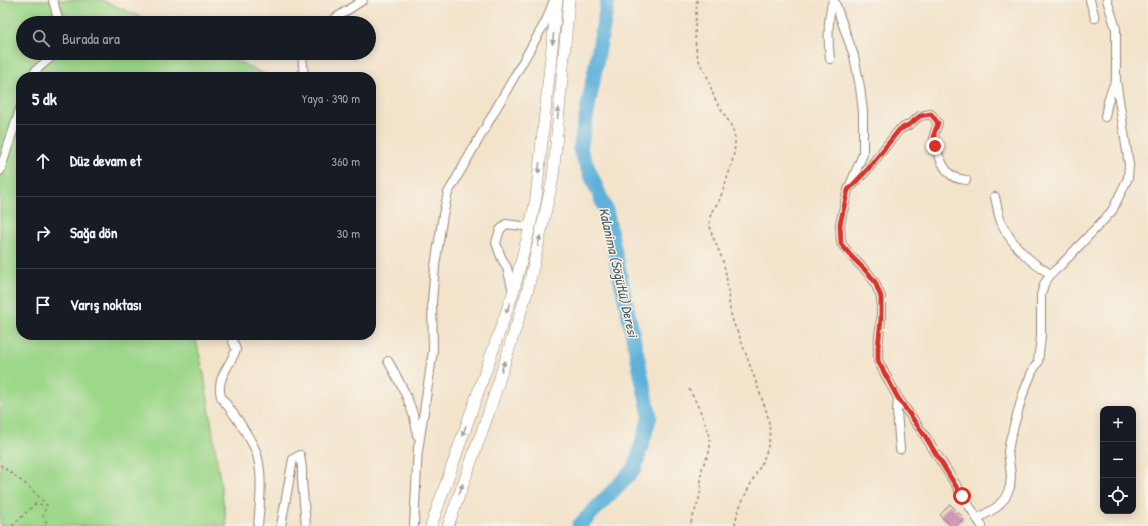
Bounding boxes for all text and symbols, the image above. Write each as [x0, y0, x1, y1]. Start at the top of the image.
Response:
search box [16, 16, 376, 60]
icon: search [30, 27, 52, 49]
text: Burada ara [62, 28, 120, 49]
one-way arrow [550, 33, 556, 45]
text: 5 dk [32, 87, 57, 110]
text: Yaya · 390 m [302, 89, 360, 107]
one-way arrow [555, 107, 562, 119]
route end [926, 137, 944, 155]
icon: ahead [32, 150, 54, 172]
text: Düz devam et [70, 150, 141, 171]
text: 360 m [331, 152, 360, 170]
one-way arrow [536, 162, 542, 174]
water label: Kalanima (Söğütlü) Deresi [594, 205, 644, 341]
icon: right [32, 222, 54, 244]
text: Sağa dön [70, 222, 117, 243]
text: 30 m [337, 224, 360, 242]
one-way arrow [536, 235, 542, 247]
icon: arrive [32, 294, 54, 316]
text: Varış noktası [70, 294, 142, 315]
one-way arrow [505, 303, 511, 315]
one-way arrow [500, 360, 506, 372]
map controls [1100, 406, 1136, 514]
button: + [1100, 406, 1136, 442]
one-way arrow [461, 425, 467, 437]
button: − [1100, 442, 1136, 478]
button: locate [1100, 478, 1136, 514]
one-way arrow [458, 483, 464, 495]
route start [953, 487, 971, 505]

